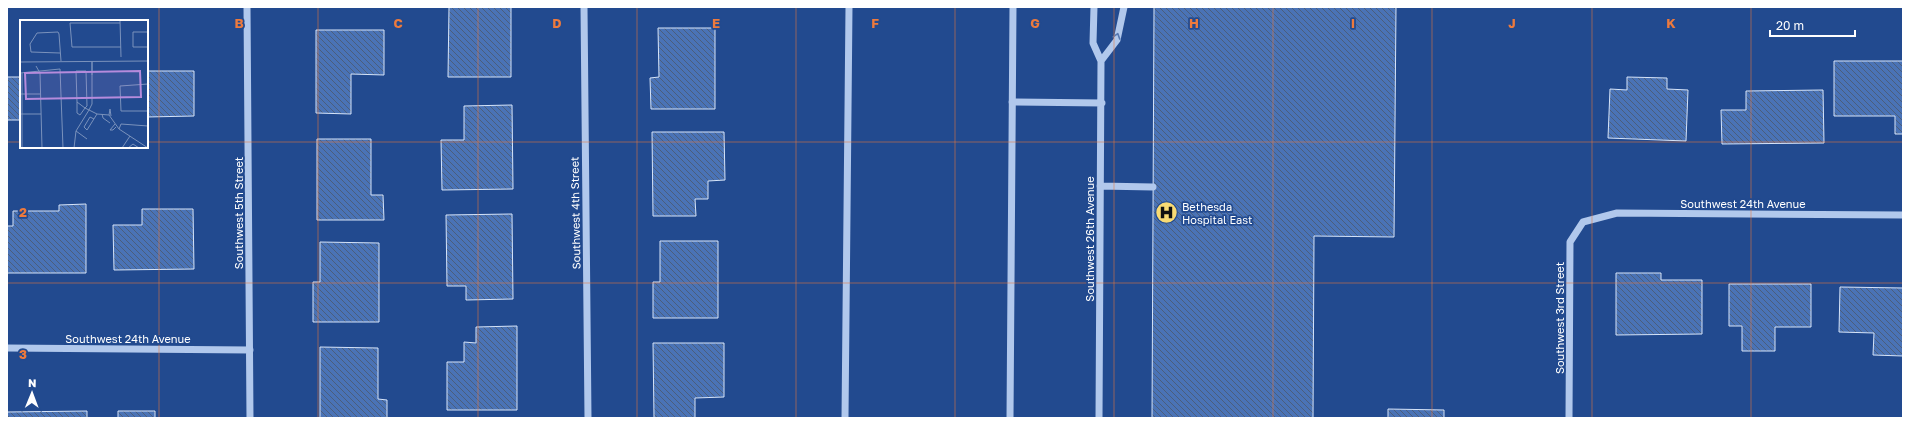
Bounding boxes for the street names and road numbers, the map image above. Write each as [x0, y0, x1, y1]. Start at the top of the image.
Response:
street label: Southwest 5th Street [232, 157, 245, 269]
street label: Southwest 4th Street [568, 157, 582, 269]
street label: Southwest 26th Avenue [1083, 176, 1096, 302]
street label: Southwest 24th Avenue [1680, 197, 1806, 210]
street label: Southwest 3rd Street [1553, 262, 1566, 374]
street label: Southwest 24th Avenue [65, 332, 191, 345]

